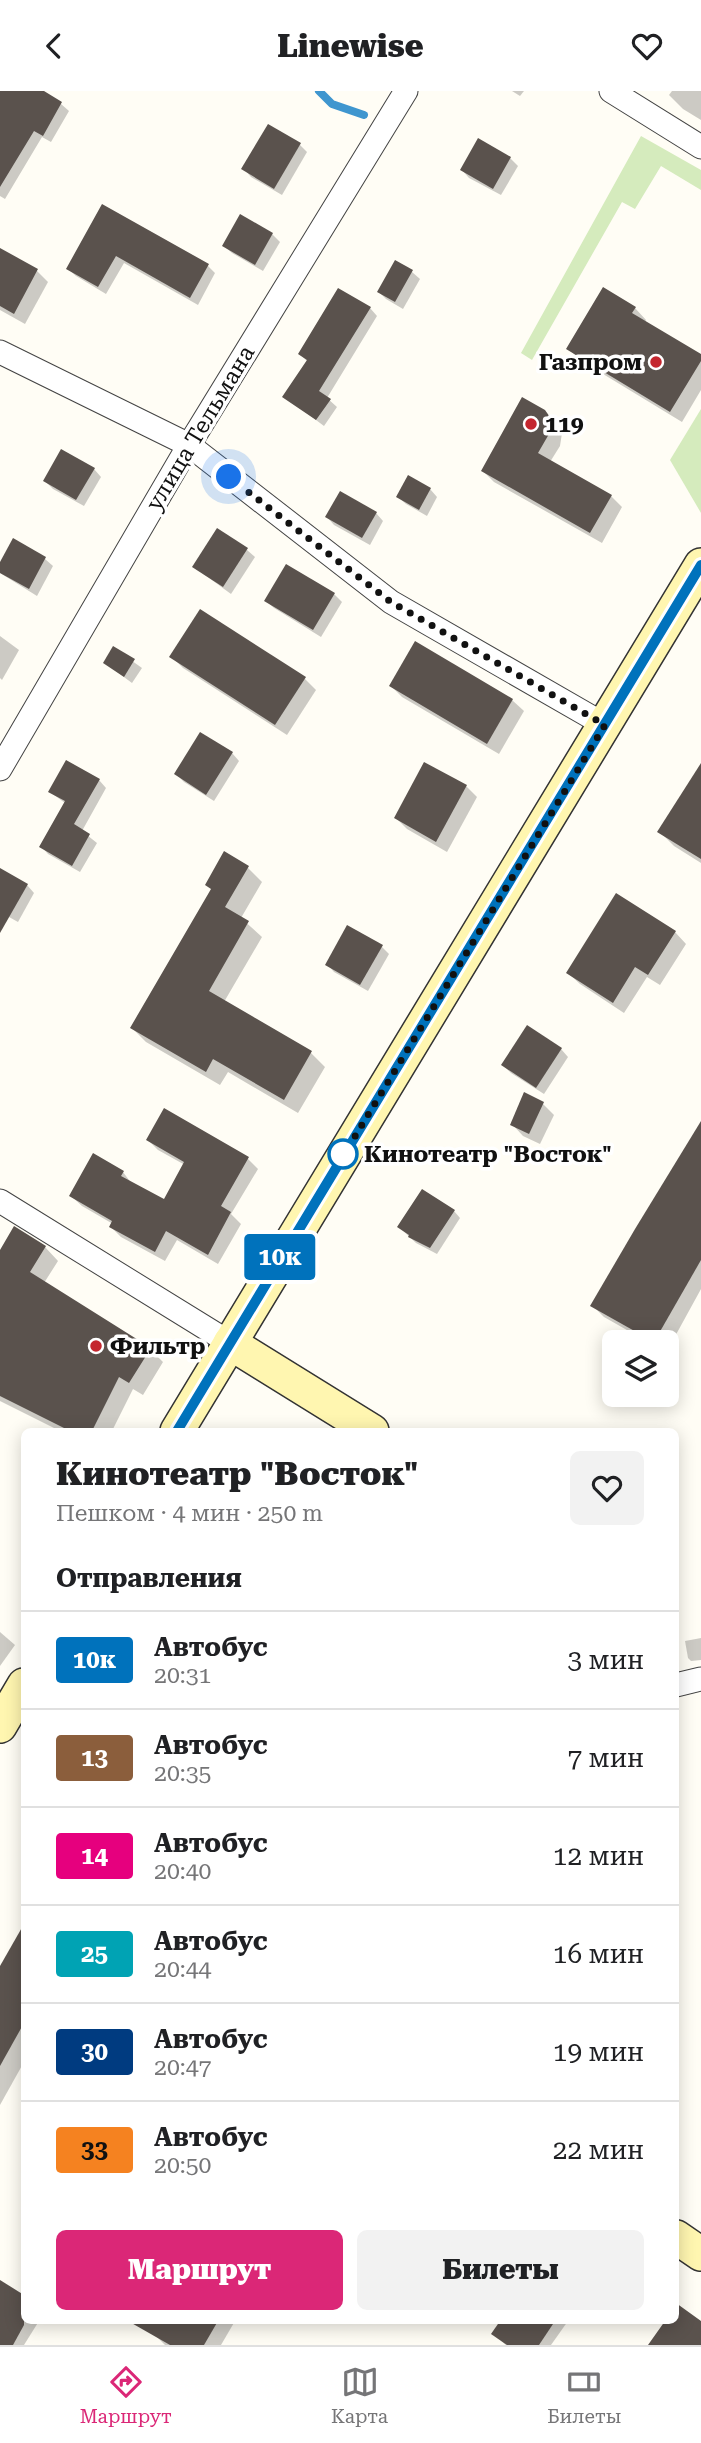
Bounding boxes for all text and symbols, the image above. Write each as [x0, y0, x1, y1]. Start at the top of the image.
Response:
icon: back [35, 27, 73, 65]
text: Linewise [277, 27, 424, 65]
icon: heart [628, 27, 666, 65]
street label: улица Тельмана [140, 340, 261, 516]
place label: Газпром [539, 349, 642, 376]
marker: Газпром [648, 354, 664, 370]
place label: 119 [545, 411, 584, 438]
marker: 119 [523, 416, 539, 432]
your location [211, 459, 246, 494]
marker: Кинотеатр "Восток" [328, 1139, 358, 1169]
place label: Кинотеатр "Восток" [364, 1141, 612, 1168]
line badge: 10к [240, 1234, 320, 1280]
text: 10к [258, 1243, 302, 1271]
map controls [602, 1330, 679, 1407]
button: layers [602, 1330, 679, 1407]
place label: Фильтр [110, 1333, 205, 1360]
marker: Фильтр [88, 1338, 104, 1354]
button: heart [570, 1451, 644, 1525]
text: Кинотеатр "Восток" [56, 1454, 418, 1493]
text: Пешком · 4 мин · 250 m [56, 1500, 323, 1527]
text: Отправления [56, 1563, 242, 1593]
text: Автобус [154, 1632, 268, 1662]
text: 3 мин [567, 1645, 644, 1675]
text: 10к [73, 1646, 116, 1674]
text: 20:31 [154, 1662, 211, 1689]
text: Автобус [154, 1730, 268, 1760]
text: 7 мин [567, 1743, 644, 1773]
text: 13 [81, 1744, 108, 1772]
text: 20:35 [154, 1760, 211, 1787]
text: Автобус [154, 1828, 268, 1858]
text: 12 мин [553, 1841, 644, 1871]
text: 14 [81, 1842, 108, 1870]
text: 20:40 [154, 1858, 211, 1885]
text: Автобус [154, 1926, 268, 1956]
text: 16 мин [553, 1939, 644, 1969]
text: 25 [81, 1940, 108, 1968]
text: 20:44 [154, 1956, 211, 1983]
text: Автобус [154, 2024, 268, 2054]
text: 19 мин [553, 2037, 644, 2067]
text: 30 [81, 2038, 108, 2066]
text: 20:47 [154, 2054, 211, 2081]
text: Автобус [154, 2122, 268, 2152]
text: 22 мин [553, 2135, 644, 2165]
text: 33 [81, 2136, 108, 2164]
text: 20:50 [154, 2152, 211, 2179]
button: Маршрут [56, 2230, 343, 2310]
button: Билеты [357, 2230, 644, 2310]
tab: Маршрут [80, 2363, 172, 2428]
tab: Карта [331, 2363, 388, 2428]
tab: Билеты [547, 2363, 621, 2428]

